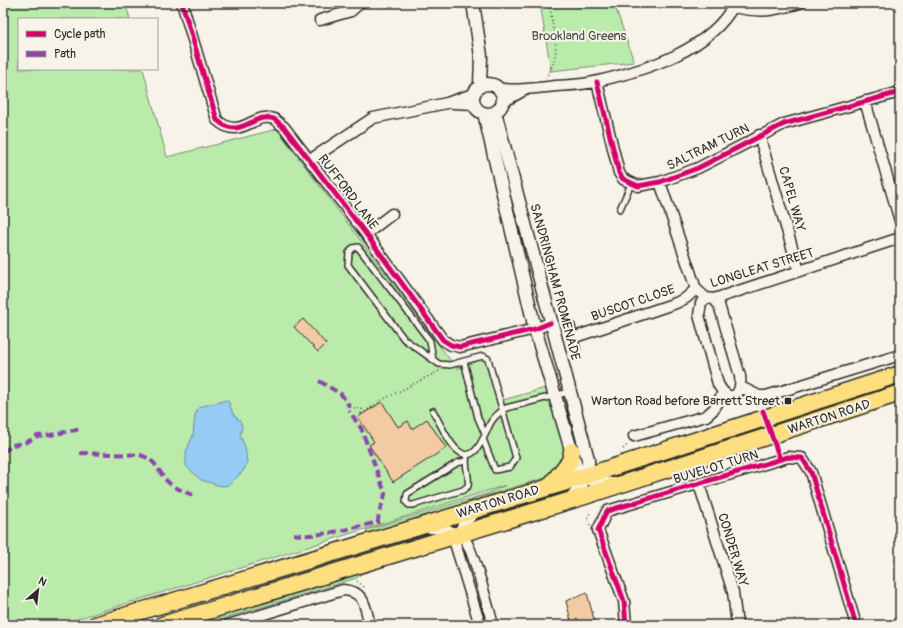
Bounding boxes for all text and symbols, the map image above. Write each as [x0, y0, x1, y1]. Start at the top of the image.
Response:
legend [18, 18, 158, 70]
text: Cycle path [54, 27, 106, 42]
park label: Brookland Greens [532, 28, 627, 44]
text: Path [54, 47, 76, 62]
street label: SALTRAM TURN [664, 120, 752, 174]
street label: RUFFORD LANE [315, 151, 382, 233]
street label: CAPEL WAY [775, 165, 809, 234]
street label: SANDRINGHAM PROMENADE [526, 202, 584, 362]
street label: LONGLEAT STREET [708, 245, 816, 291]
street label: BUSCOT CLOSE [589, 281, 677, 325]
place label: Warton Road before Barrett Street [591, 393, 781, 409]
marker: Warton Road before Barrett Street [783, 396, 793, 406]
street label: WARTON ROAD [786, 396, 872, 438]
street label: BUVELOT TURN [672, 446, 761, 488]
street label: WARTON ROAD [455, 482, 541, 522]
street label: CONDER WAY [714, 511, 752, 589]
north arrow [18, 570, 58, 610]
text: N [36, 574, 49, 589]

